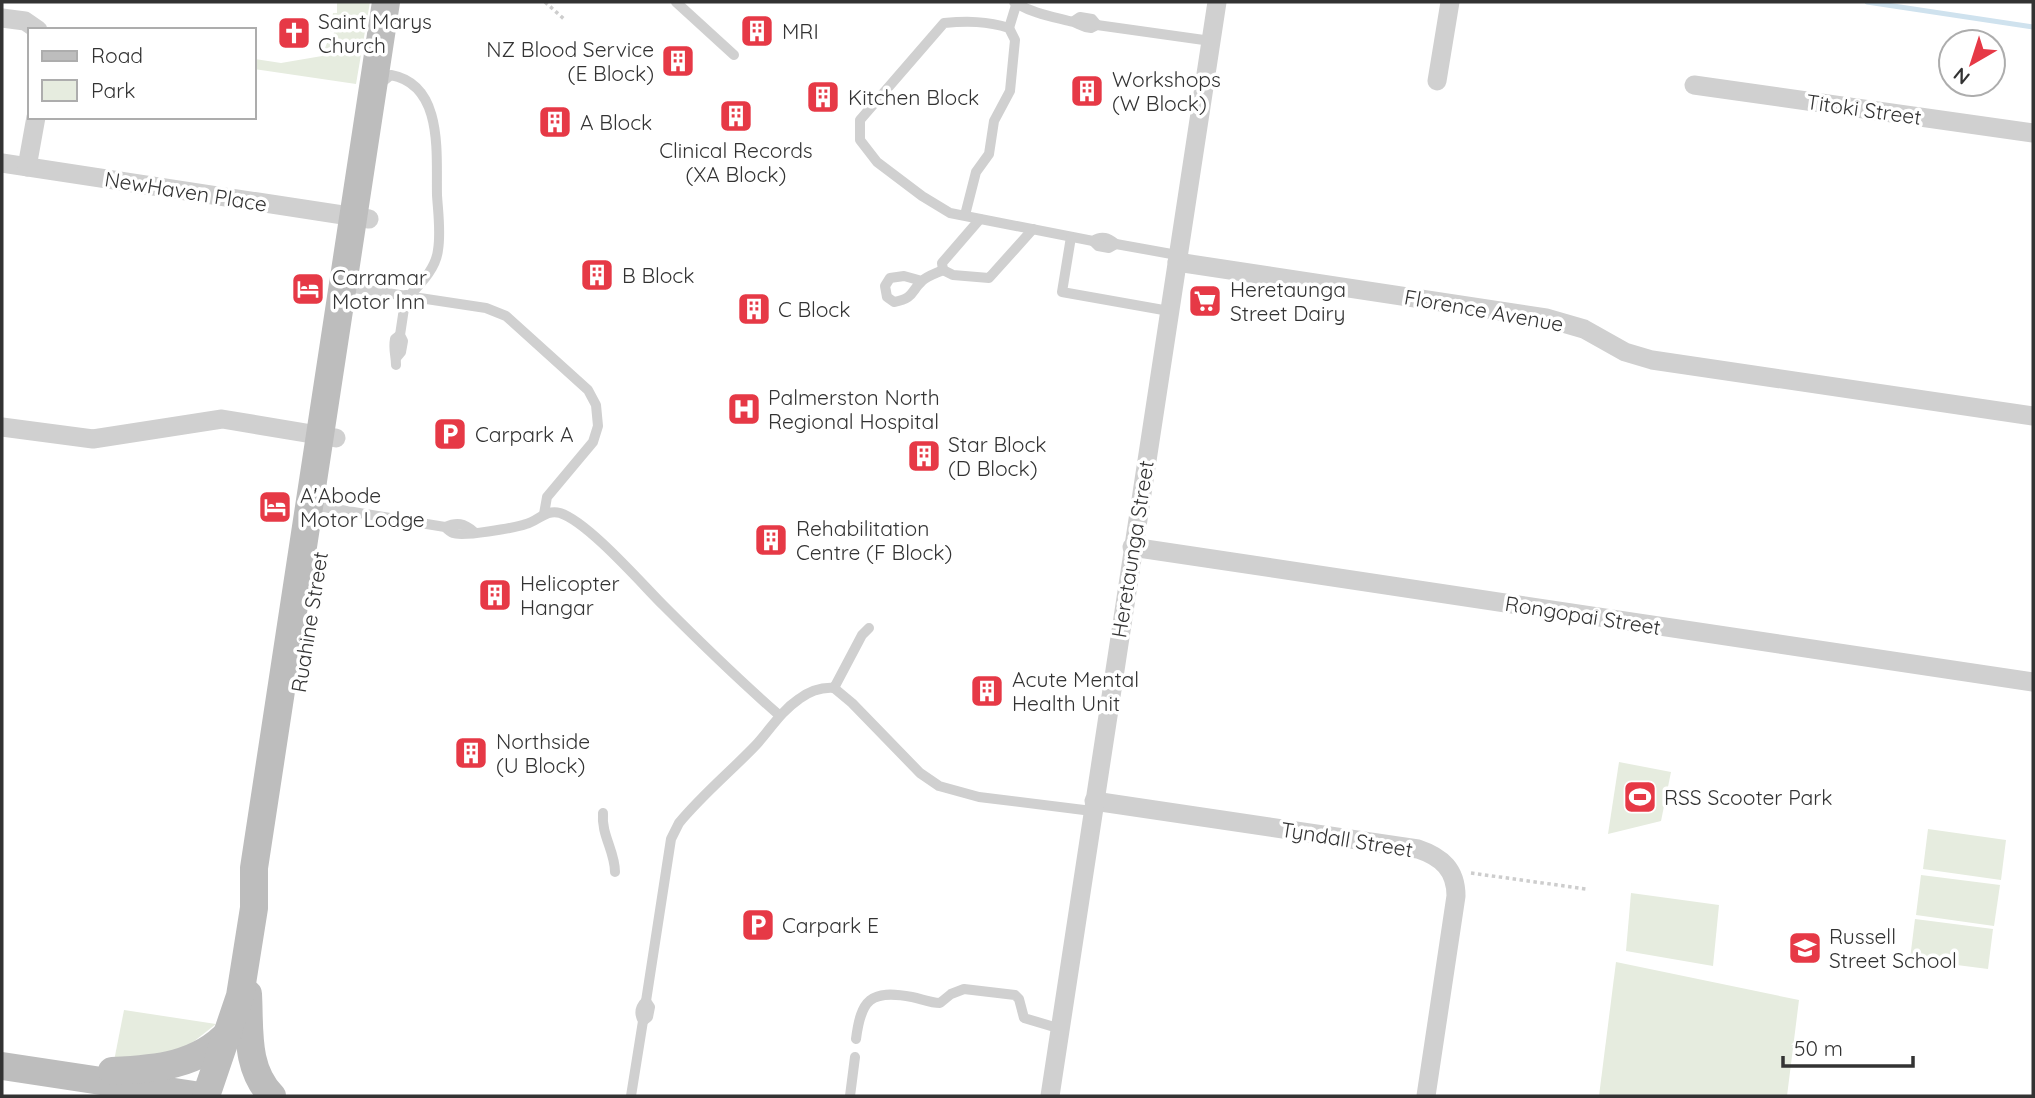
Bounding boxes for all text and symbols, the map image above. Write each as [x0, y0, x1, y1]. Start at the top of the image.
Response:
place label: Saint Marys Church [318, 8, 432, 58]
building icon: MRI [738, 12, 776, 50]
church icon: Saint Marys Church [275, 14, 313, 52]
place label: MRI [782, 18, 819, 44]
legend [28, 28, 256, 119]
north arrow [1937, 28, 2007, 98]
place label: NZ Blood Service (E Block) [486, 36, 654, 86]
text: Road [91, 42, 143, 68]
building icon: NZ Blood Service (E Block) [659, 42, 697, 80]
text: N [1948, 62, 1974, 90]
place label: Workshops (W Block) [1112, 66, 1221, 116]
building icon: Workshops (W Block) [1068, 72, 1106, 110]
text: Park [91, 77, 135, 103]
building icon: Kitchen Block [804, 78, 842, 116]
place label: Kitchen Block [848, 84, 979, 110]
street label: Titoki Street [1805, 88, 1923, 130]
building icon: Clinical Records (XA Block) [717, 97, 755, 135]
building icon: A Block [536, 103, 574, 141]
place label: A Block [580, 109, 652, 135]
place label: Clinical Records (XA Block) [659, 137, 813, 187]
street label: NewHaven Place [103, 165, 269, 217]
building icon: B Block [578, 256, 616, 294]
place label: B Block [622, 262, 694, 288]
place label: Carramar Motor Inn [332, 264, 427, 314]
hotel icon: Carramar Motor Inn [289, 270, 327, 308]
place label: Heretaunga Street Dairy [1230, 276, 1346, 326]
supermarket icon: Heretaunga Street Dairy [1186, 282, 1224, 320]
street label: Florence Avenue [1402, 283, 1566, 337]
building icon: C Block [735, 290, 773, 328]
place label: C Block [778, 296, 850, 322]
place label: Palmerston North Regional Hospital [768, 384, 940, 434]
hospital icon: Palmerston North Regional Hospital [725, 390, 763, 428]
parking icon: Carpark A [431, 415, 469, 453]
place label: Carpark A [475, 421, 574, 447]
place label: Star Block (D Block) [948, 431, 1047, 481]
building icon: Star Block (D Block) [905, 437, 943, 475]
street label: Heretaunga Street [1105, 459, 1159, 639]
place label: A'Abode Motor Lodge [300, 482, 425, 532]
hotel icon: A'Abode Motor Lodge [256, 488, 294, 526]
place label: Rehabilitation Centre (F Block) [796, 515, 952, 565]
building icon: Rehabilitation Centre (F Block) [752, 521, 790, 559]
street label: Ruahine Street [285, 550, 333, 694]
place label: Helicopter Hangar [520, 570, 620, 620]
building icon: Helicopter Hangar [476, 576, 514, 614]
street label: Rongopai Street [1503, 590, 1663, 640]
place label: Acute Mental Health Unit [1012, 666, 1139, 716]
building icon: Acute Mental Health Unit [968, 672, 1006, 710]
place label: Northside (U Block) [496, 728, 590, 778]
building icon: Northside (U Block) [452, 734, 490, 772]
sports icon: RSS Scooter Park [1621, 778, 1659, 816]
place label: RSS Scooter Park [1664, 784, 1833, 810]
street label: Tyndall Street [1279, 816, 1415, 862]
parking icon: Carpark E [739, 906, 777, 944]
place label: Carpark E [782, 912, 879, 938]
place label: Russell Street School [1829, 923, 1957, 973]
school or university icon: Russell Street School [1786, 929, 1824, 967]
scale bar [1783, 1024, 1912, 1068]
text: 50 m [1794, 1035, 1843, 1061]

